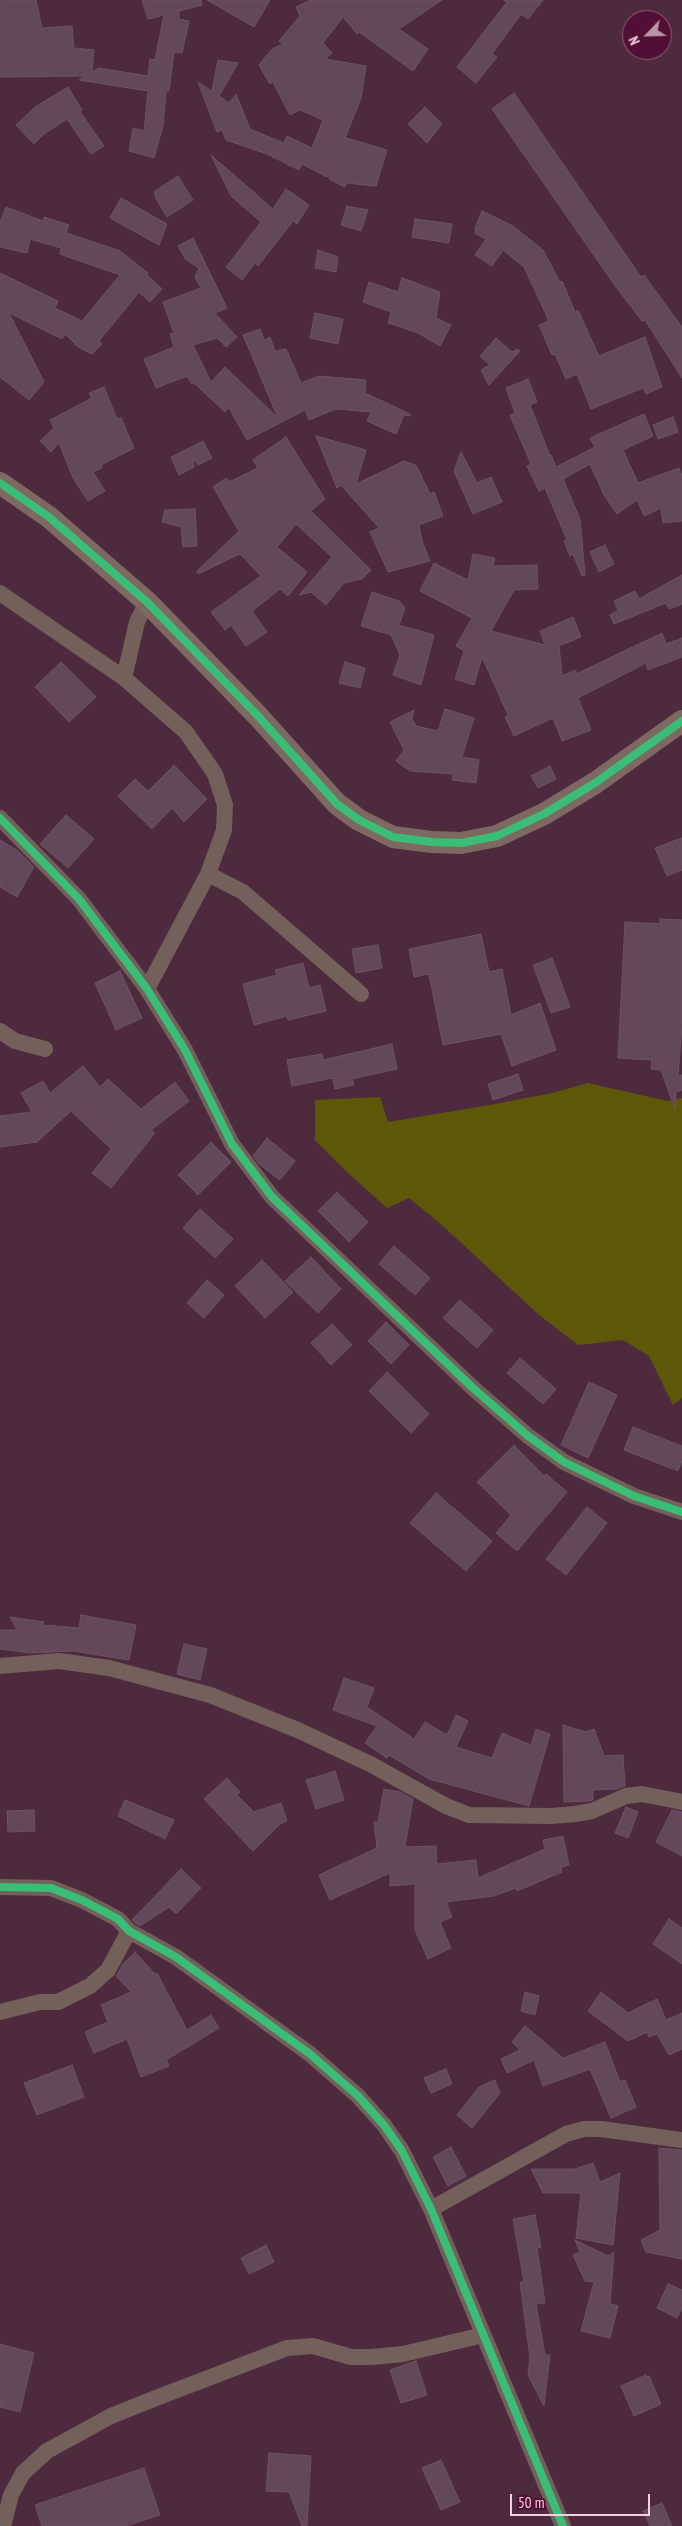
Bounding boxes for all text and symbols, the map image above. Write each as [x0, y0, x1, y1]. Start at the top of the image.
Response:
north arrow [622, 10, 672, 60]
text: N [624, 34, 644, 48]
scale bar [512, 2484, 652, 2516]
text: 50 m [518, 2493, 544, 2512]

